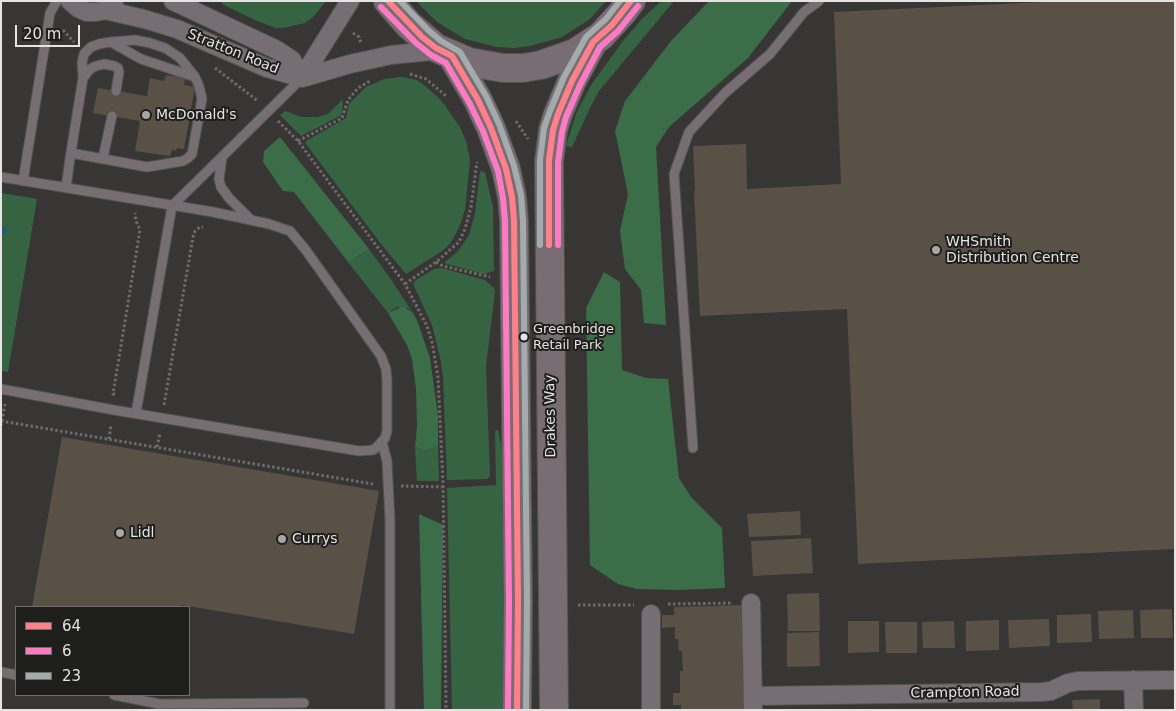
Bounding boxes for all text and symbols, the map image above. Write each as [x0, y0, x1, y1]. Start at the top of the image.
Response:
scale bar [18, 15, 82, 47]
text: 20 m [23, 25, 61, 43]
street label: Stratton Road [185, 26, 281, 78]
place label: McDonald's [156, 107, 236, 123]
marker: McDonald's [140, 109, 152, 121]
place label: WHSmith Distribution Centre [946, 234, 1079, 266]
marker: WHSmith Distribution Centre [930, 244, 942, 256]
place label: Greenbridge Retail Park [533, 322, 614, 353]
marker: Greenbridge Retail Park [519, 332, 529, 342]
street label: Drakes Way [542, 374, 560, 458]
place label: Lidl [130, 525, 154, 541]
marker: Lidl [114, 527, 126, 539]
place label: Currys [292, 531, 337, 547]
marker: Currys [276, 533, 288, 545]
legend [15, 606, 190, 696]
text: 64 [62, 617, 81, 635]
text: 6 [62, 642, 72, 660]
text: 23 [62, 667, 81, 685]
street label: Crampton Road [910, 684, 1020, 702]

